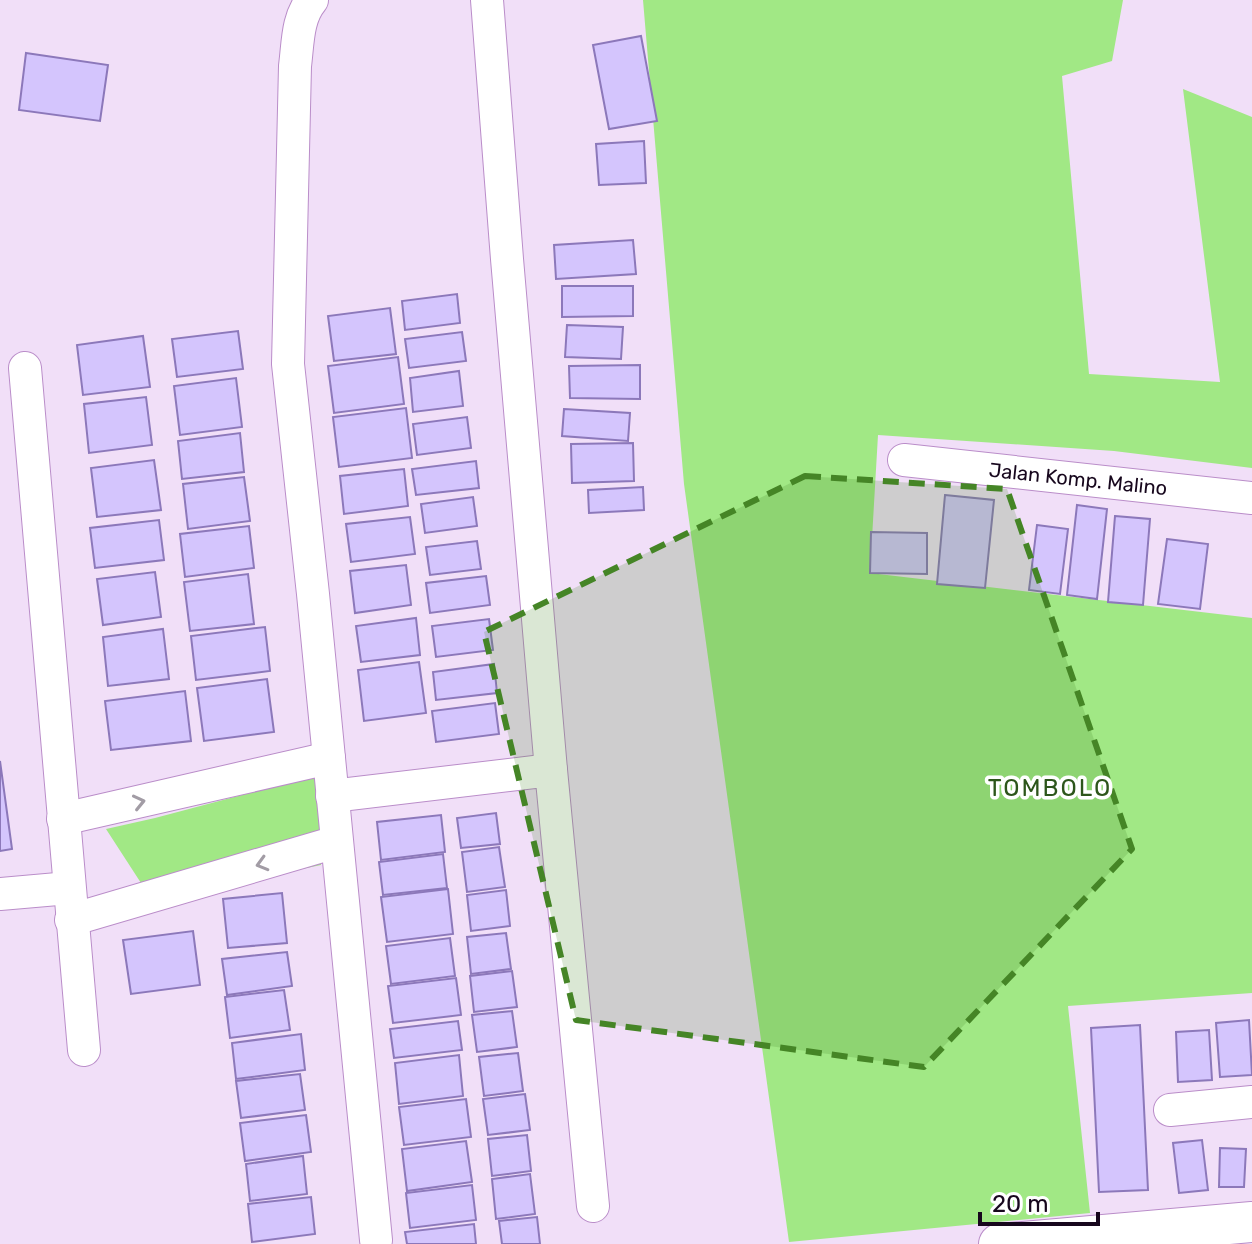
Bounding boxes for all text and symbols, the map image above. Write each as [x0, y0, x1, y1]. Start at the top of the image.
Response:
street label: Jalan Komp. Malino [988, 458, 1168, 500]
district label: TOMBOLO [988, 774, 1112, 802]
one-way arrow [132, 794, 145, 811]
one-way arrow [255, 855, 269, 871]
scale bar [980, 1176, 1098, 1226]
text: 20 m [992, 1190, 1049, 1218]

